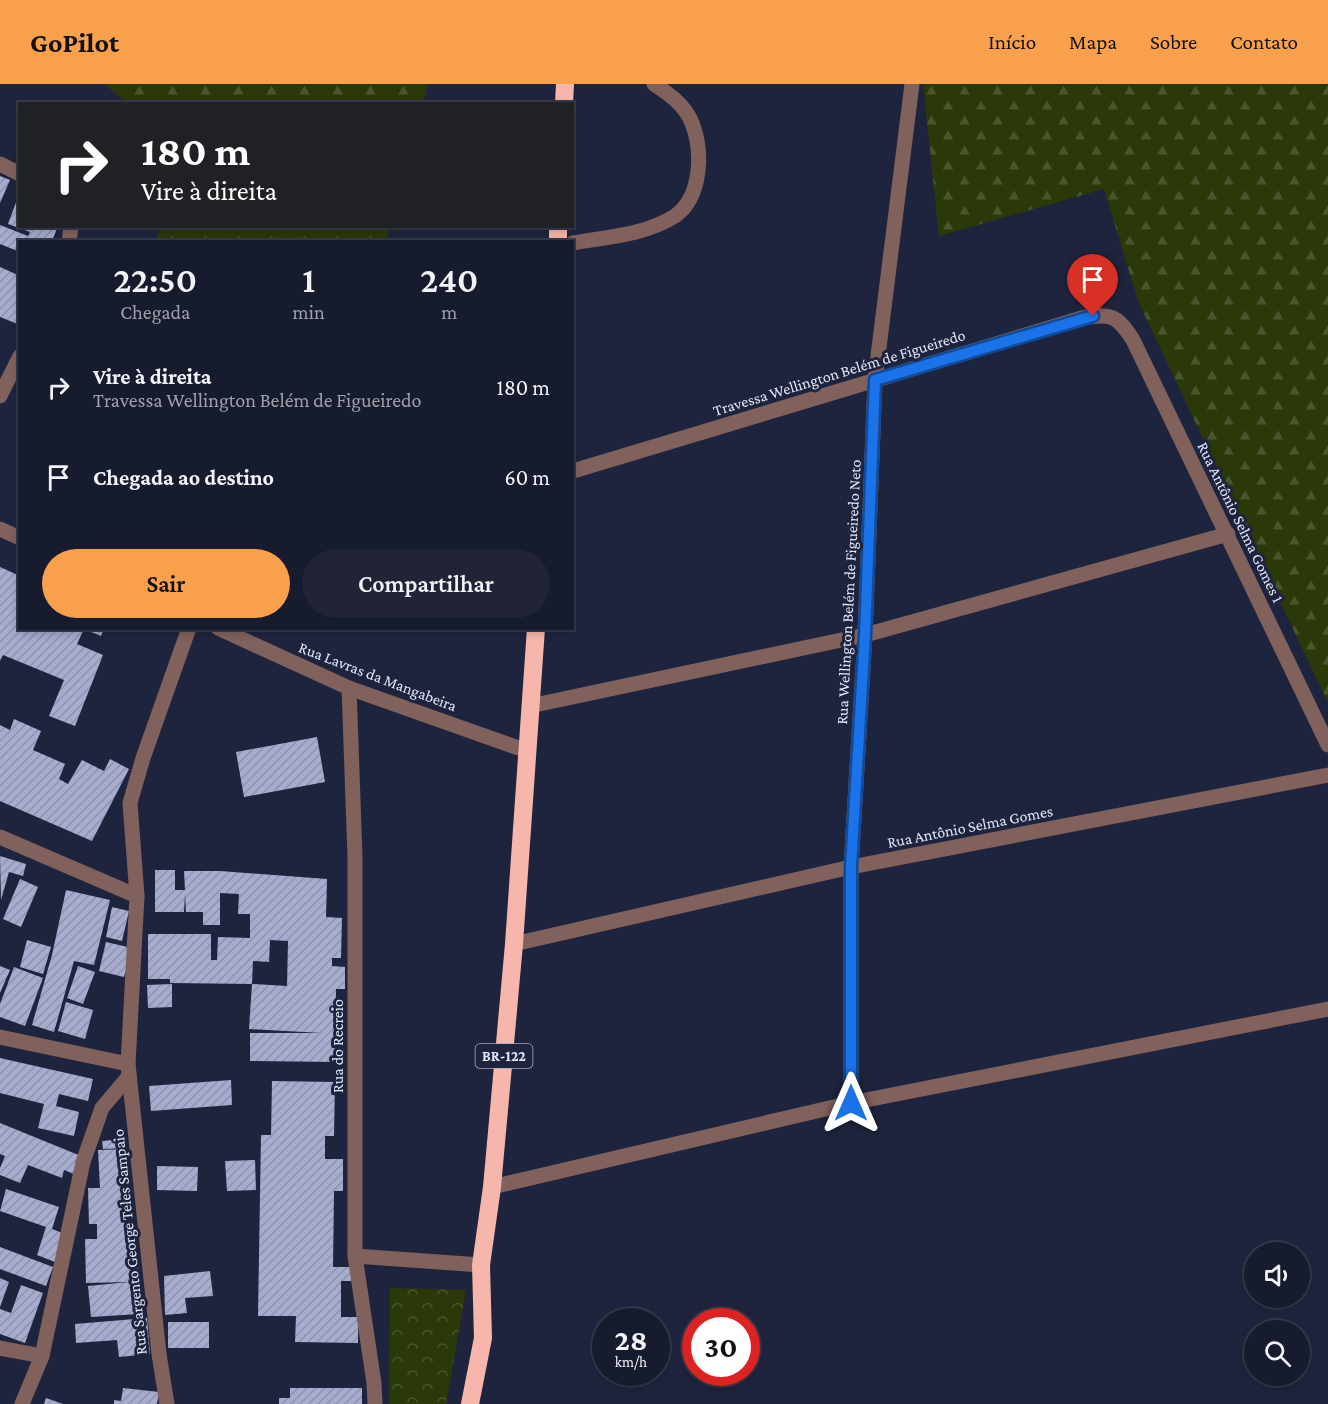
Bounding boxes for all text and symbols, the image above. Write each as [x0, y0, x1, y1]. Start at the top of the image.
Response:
text: GoPilot [30, 27, 119, 58]
text: Início [988, 30, 1036, 54]
text: Mapa [1069, 30, 1117, 54]
text: Sobre [1150, 30, 1197, 54]
text: Contato [1230, 30, 1298, 54]
icon: right [42, 126, 120, 204]
text: 180 m [141, 127, 250, 174]
text: Vire à direita [141, 176, 277, 206]
pin [1067, 254, 1118, 316]
text: 22:50 [114, 260, 197, 300]
text: 1 [302, 260, 315, 300]
text: 240 [420, 260, 478, 300]
icon: arrive [1076, 263, 1109, 296]
text: Chegada [120, 301, 190, 323]
text: min [293, 301, 325, 323]
text: m [441, 301, 457, 323]
street label: Travessa Wellington Belém de Figueiredo [711, 326, 968, 420]
text: Vire à direita [93, 364, 212, 389]
icon: right [42, 371, 75, 404]
text: 180 m [497, 375, 550, 400]
text: Travessa Wellington Belém de Figueiredo [93, 389, 422, 411]
street label: Rua Antônio Selma Gomes 1 [1194, 439, 1287, 605]
street label: Rua Wellington Belém de Figueiredo Neto [833, 459, 865, 725]
icon: arrive [42, 461, 75, 494]
text: Chegada ao destino [93, 465, 274, 490]
text: 60 m [505, 465, 550, 490]
button: Sair [42, 549, 290, 618]
button: Compartilhar [302, 549, 550, 618]
street label: Rua Lavras da Mangabeira [296, 638, 460, 716]
street label: Rua Antônio Selma Gomes [886, 802, 1054, 851]
street label: Rua do Recreio [329, 999, 346, 1093]
road number: BR-122 [476, 1044, 532, 1068]
position arrow [819, 1071, 883, 1135]
street label: Rua Sargento George Teles Sampaio [109, 1128, 151, 1356]
map controls [1244, 1242, 1310, 1386]
button: sound [1244, 1242, 1310, 1308]
speed limit sign: 30 [682, 1308, 760, 1386]
button: search [1244, 1320, 1310, 1386]
text: 28 [615, 1323, 647, 1356]
text: km/h [615, 1354, 647, 1370]

